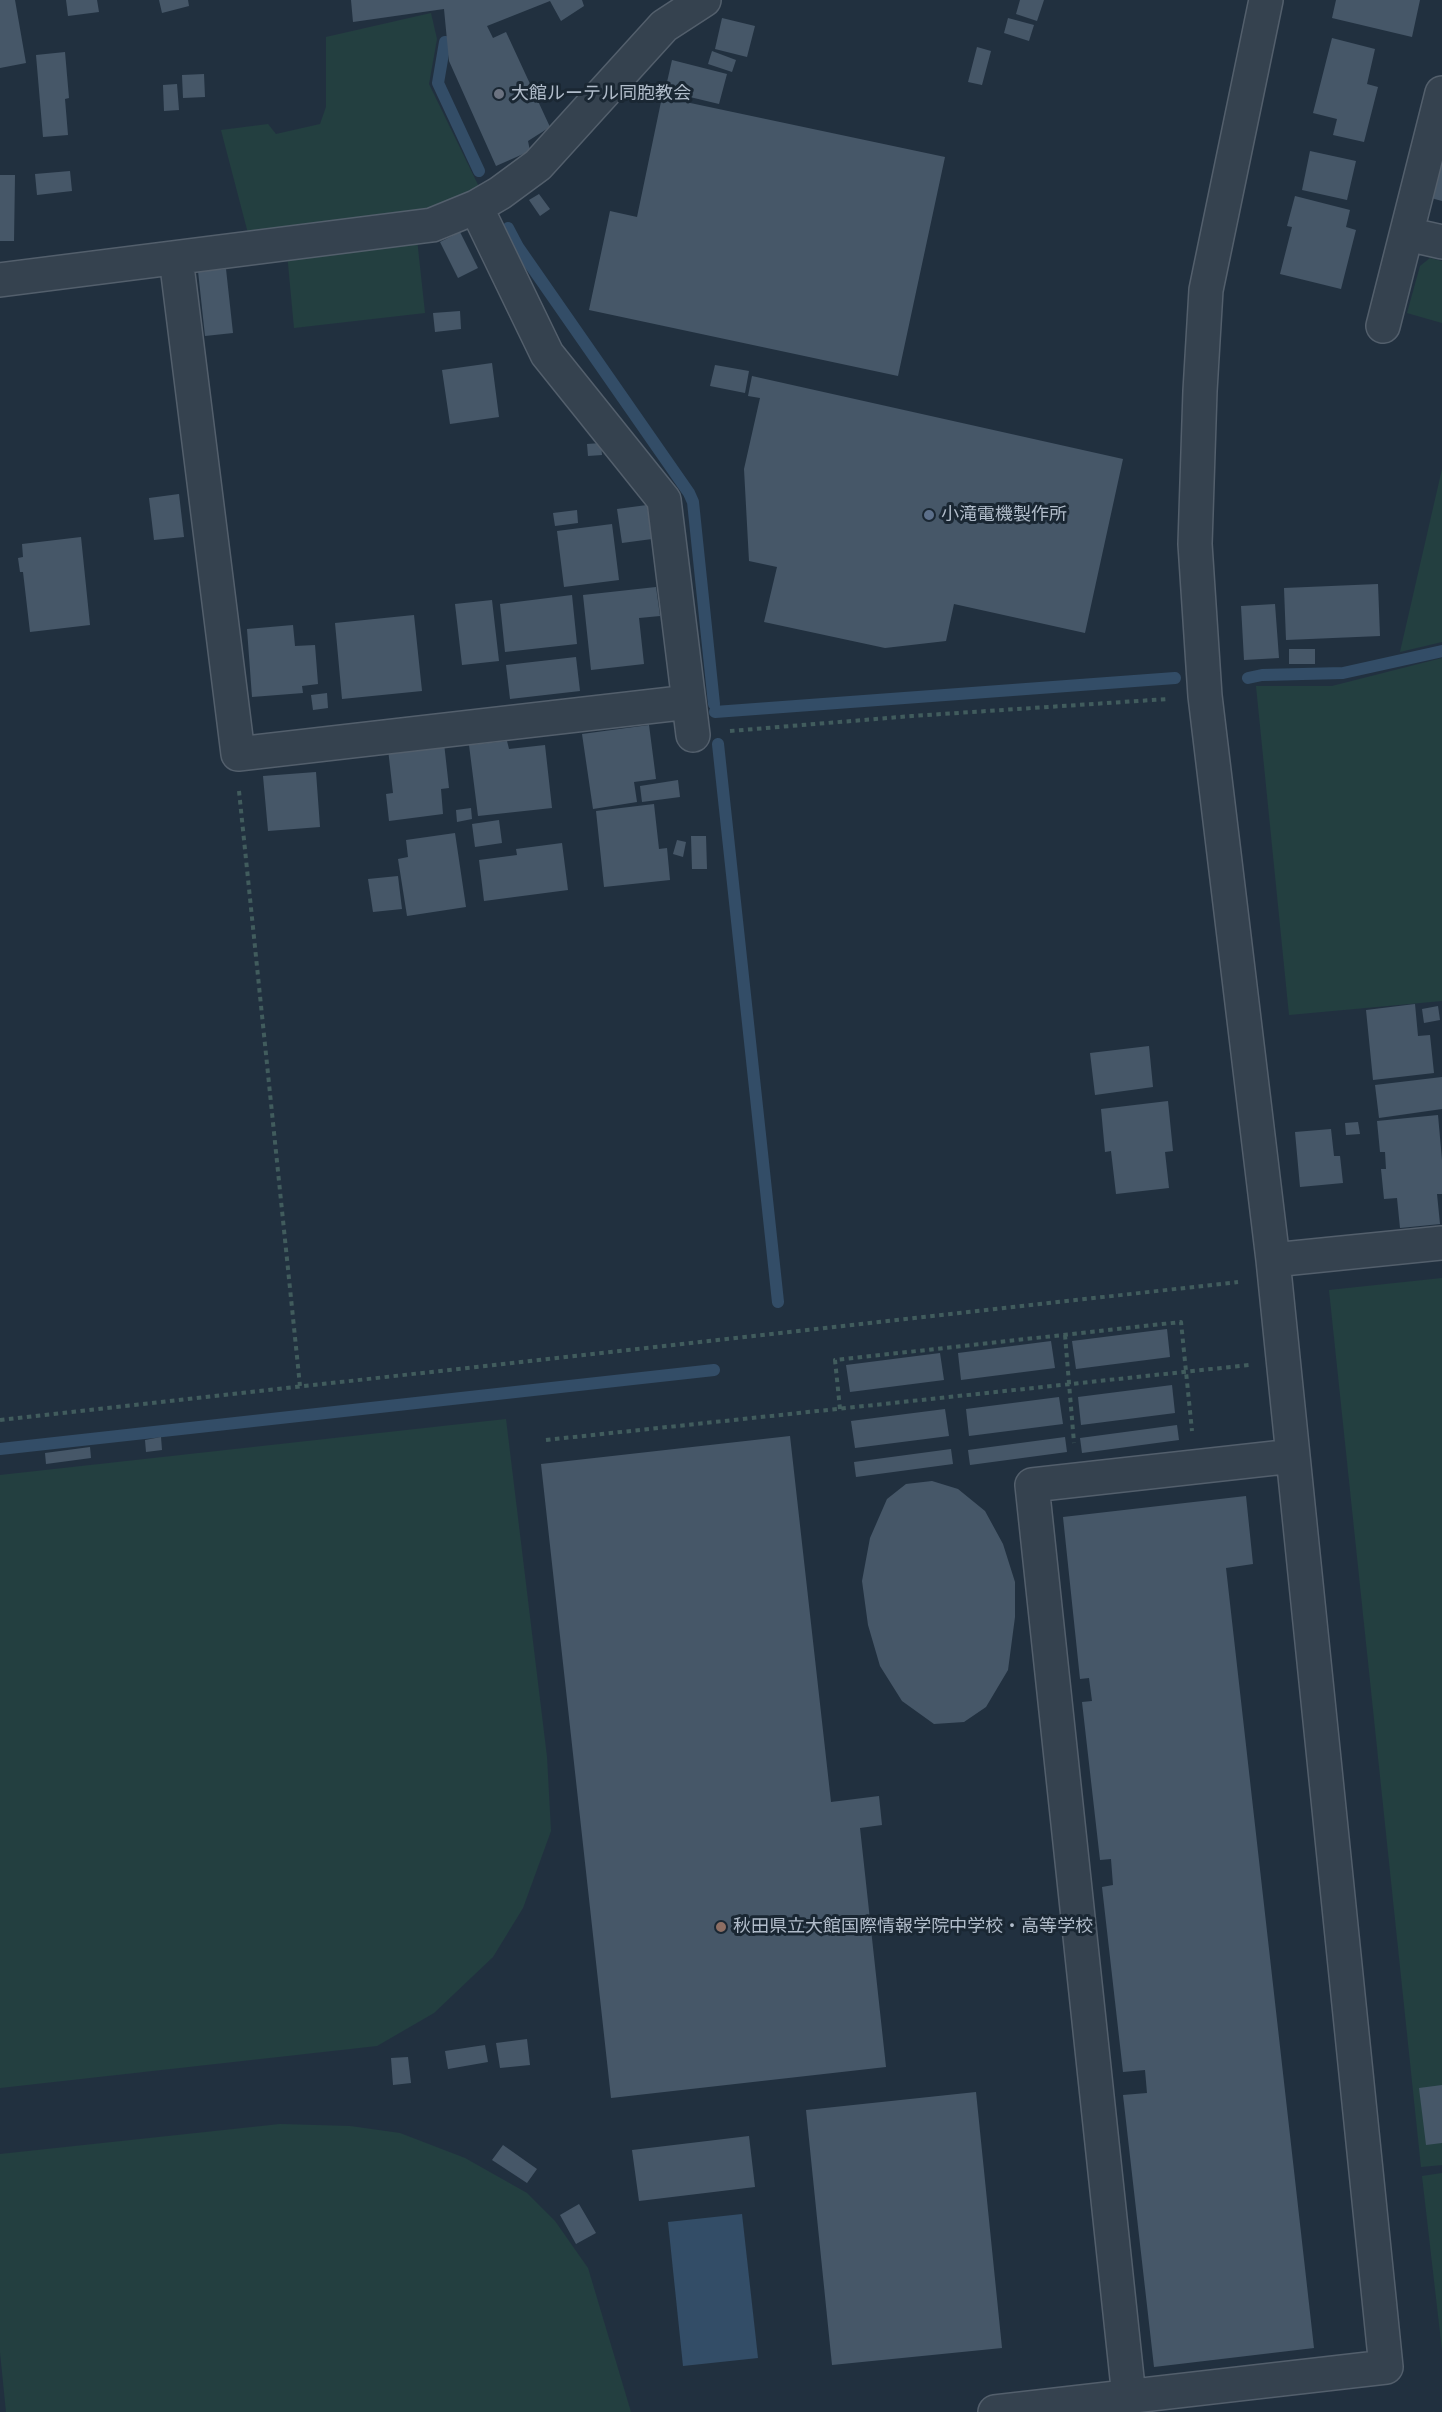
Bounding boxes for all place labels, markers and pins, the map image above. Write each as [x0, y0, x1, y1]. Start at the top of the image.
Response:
place label: 大館ルーテル同胞教会 [511, 83, 691, 105]
marker: 大館ルーテル同胞教会 [492, 87, 506, 101]
place label: 小滝電機製作所 [941, 504, 1067, 526]
marker: 小滝電機製作所 [922, 508, 936, 522]
place label: 秋田県立大館国際情報学院中学校・高等学校 [733, 1916, 1093, 1938]
marker: 秋田県立大館国際情報学院中学校・高等学校 [714, 1920, 728, 1934]

